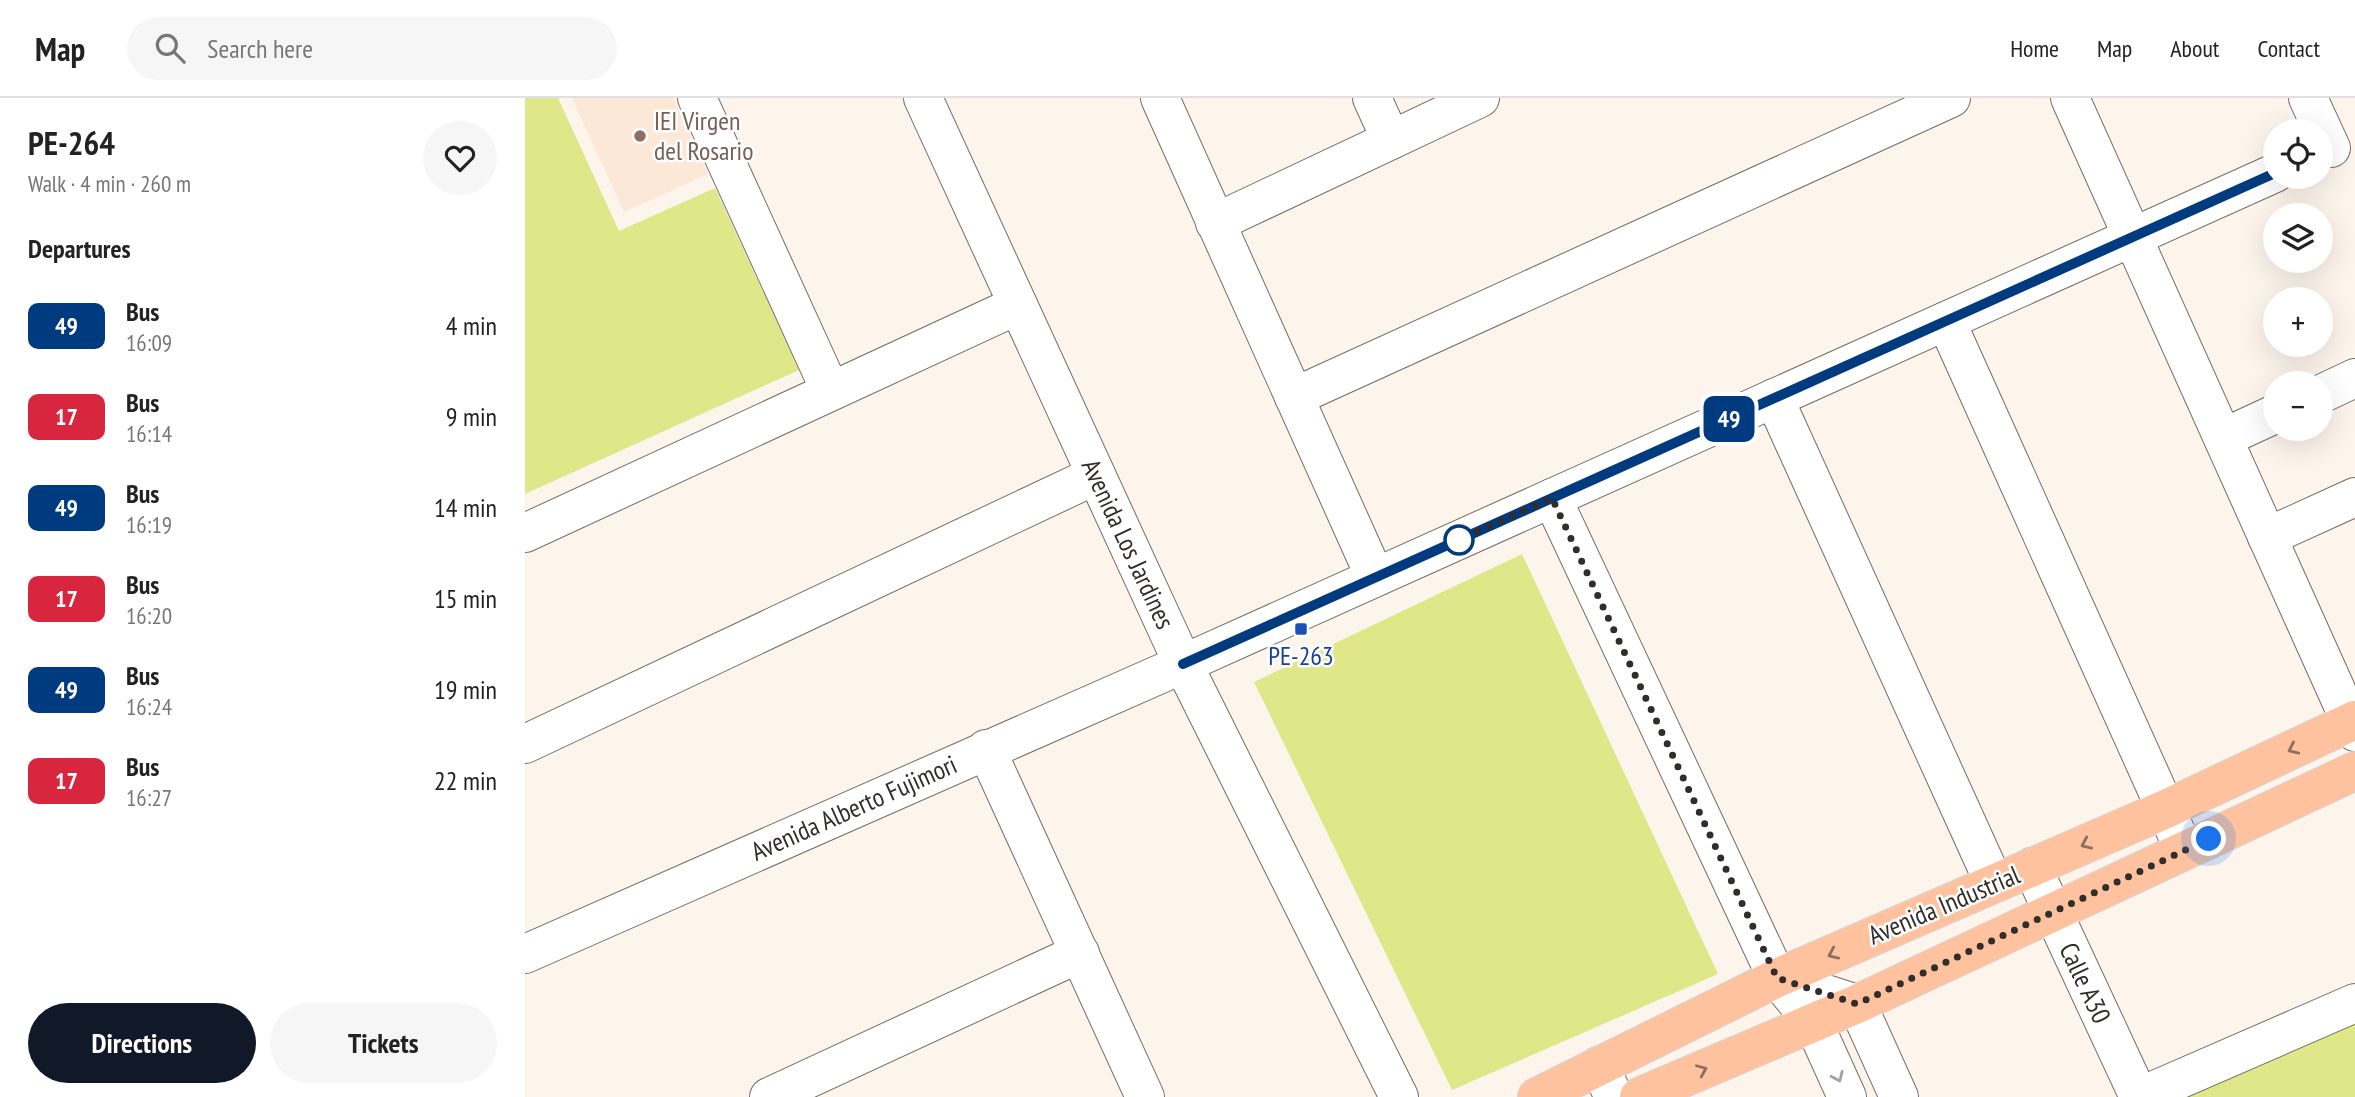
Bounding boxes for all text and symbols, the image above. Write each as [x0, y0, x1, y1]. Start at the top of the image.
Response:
search box [127, 17, 617, 80]
text: Map [35, 27, 85, 70]
icon: search [151, 29, 189, 67]
text: Search here [207, 32, 313, 65]
text: Home [2010, 33, 2059, 64]
text: Map [2097, 33, 2132, 64]
text: About [2170, 33, 2219, 64]
text: Contact [2257, 33, 2320, 64]
place label: IEI Virgen del Rosario [654, 104, 753, 167]
map controls [2263, 119, 2333, 441]
button: locate [2263, 119, 2333, 189]
text: PE-264 [28, 121, 115, 164]
button: heart [423, 121, 497, 195]
marker: IEI Virgen del Rosario [632, 128, 648, 144]
text: Walk · 4 min · 260 m [28, 169, 191, 198]
button: layers [2263, 203, 2333, 273]
text: Departures [28, 232, 131, 265]
button: + [2263, 287, 2333, 357]
text: Bus [126, 295, 159, 328]
text: 4 min [446, 309, 497, 342]
text: 49 [55, 310, 78, 341]
text: 16:09 [126, 328, 172, 357]
button: − [2263, 371, 2333, 441]
text: Bus [126, 386, 159, 419]
line badge: 49 [1697, 396, 1761, 442]
text: 9 min [446, 400, 497, 433]
text: 17 [55, 401, 78, 432]
text: 49 [1718, 403, 1740, 434]
text: 16:14 [126, 419, 172, 448]
street label: Avenida Los Jardines [1075, 454, 1182, 634]
text: Bus [126, 477, 159, 510]
text: 14 min [434, 491, 497, 524]
text: 49 [55, 492, 78, 523]
text: 16:19 [126, 510, 172, 539]
unlabelled marker [1444, 525, 1474, 555]
text: Bus [126, 568, 159, 601]
text: 15 min [434, 582, 497, 615]
text: 17 [55, 583, 78, 614]
text: 16:20 [126, 601, 172, 630]
marker: PE-263 [1293, 621, 1309, 637]
place label: PE-263 [1268, 639, 1334, 672]
text: Bus [126, 659, 159, 692]
text: 19 min [434, 673, 497, 706]
text: 49 [55, 674, 78, 705]
text: 16:24 [126, 692, 172, 721]
one-way arrow [2288, 741, 2300, 755]
street label: Avenida Alberto Fujimori [746, 747, 962, 868]
text: Bus [126, 750, 159, 783]
text: 22 min [434, 764, 497, 797]
text: 17 [55, 765, 78, 796]
text: 16:27 [126, 783, 172, 812]
your location [2191, 821, 2226, 856]
one-way arrow [2081, 835, 2093, 849]
street label: Avenida Industrial [1863, 858, 2025, 951]
street label: Calle A30 [2052, 937, 2118, 1028]
one-way arrow [1827, 946, 1840, 960]
button: Directions [28, 1003, 256, 1083]
button: Tickets [270, 1003, 497, 1083]
one-way arrow [1694, 1064, 1707, 1078]
one-way arrow [1830, 1070, 1844, 1082]

